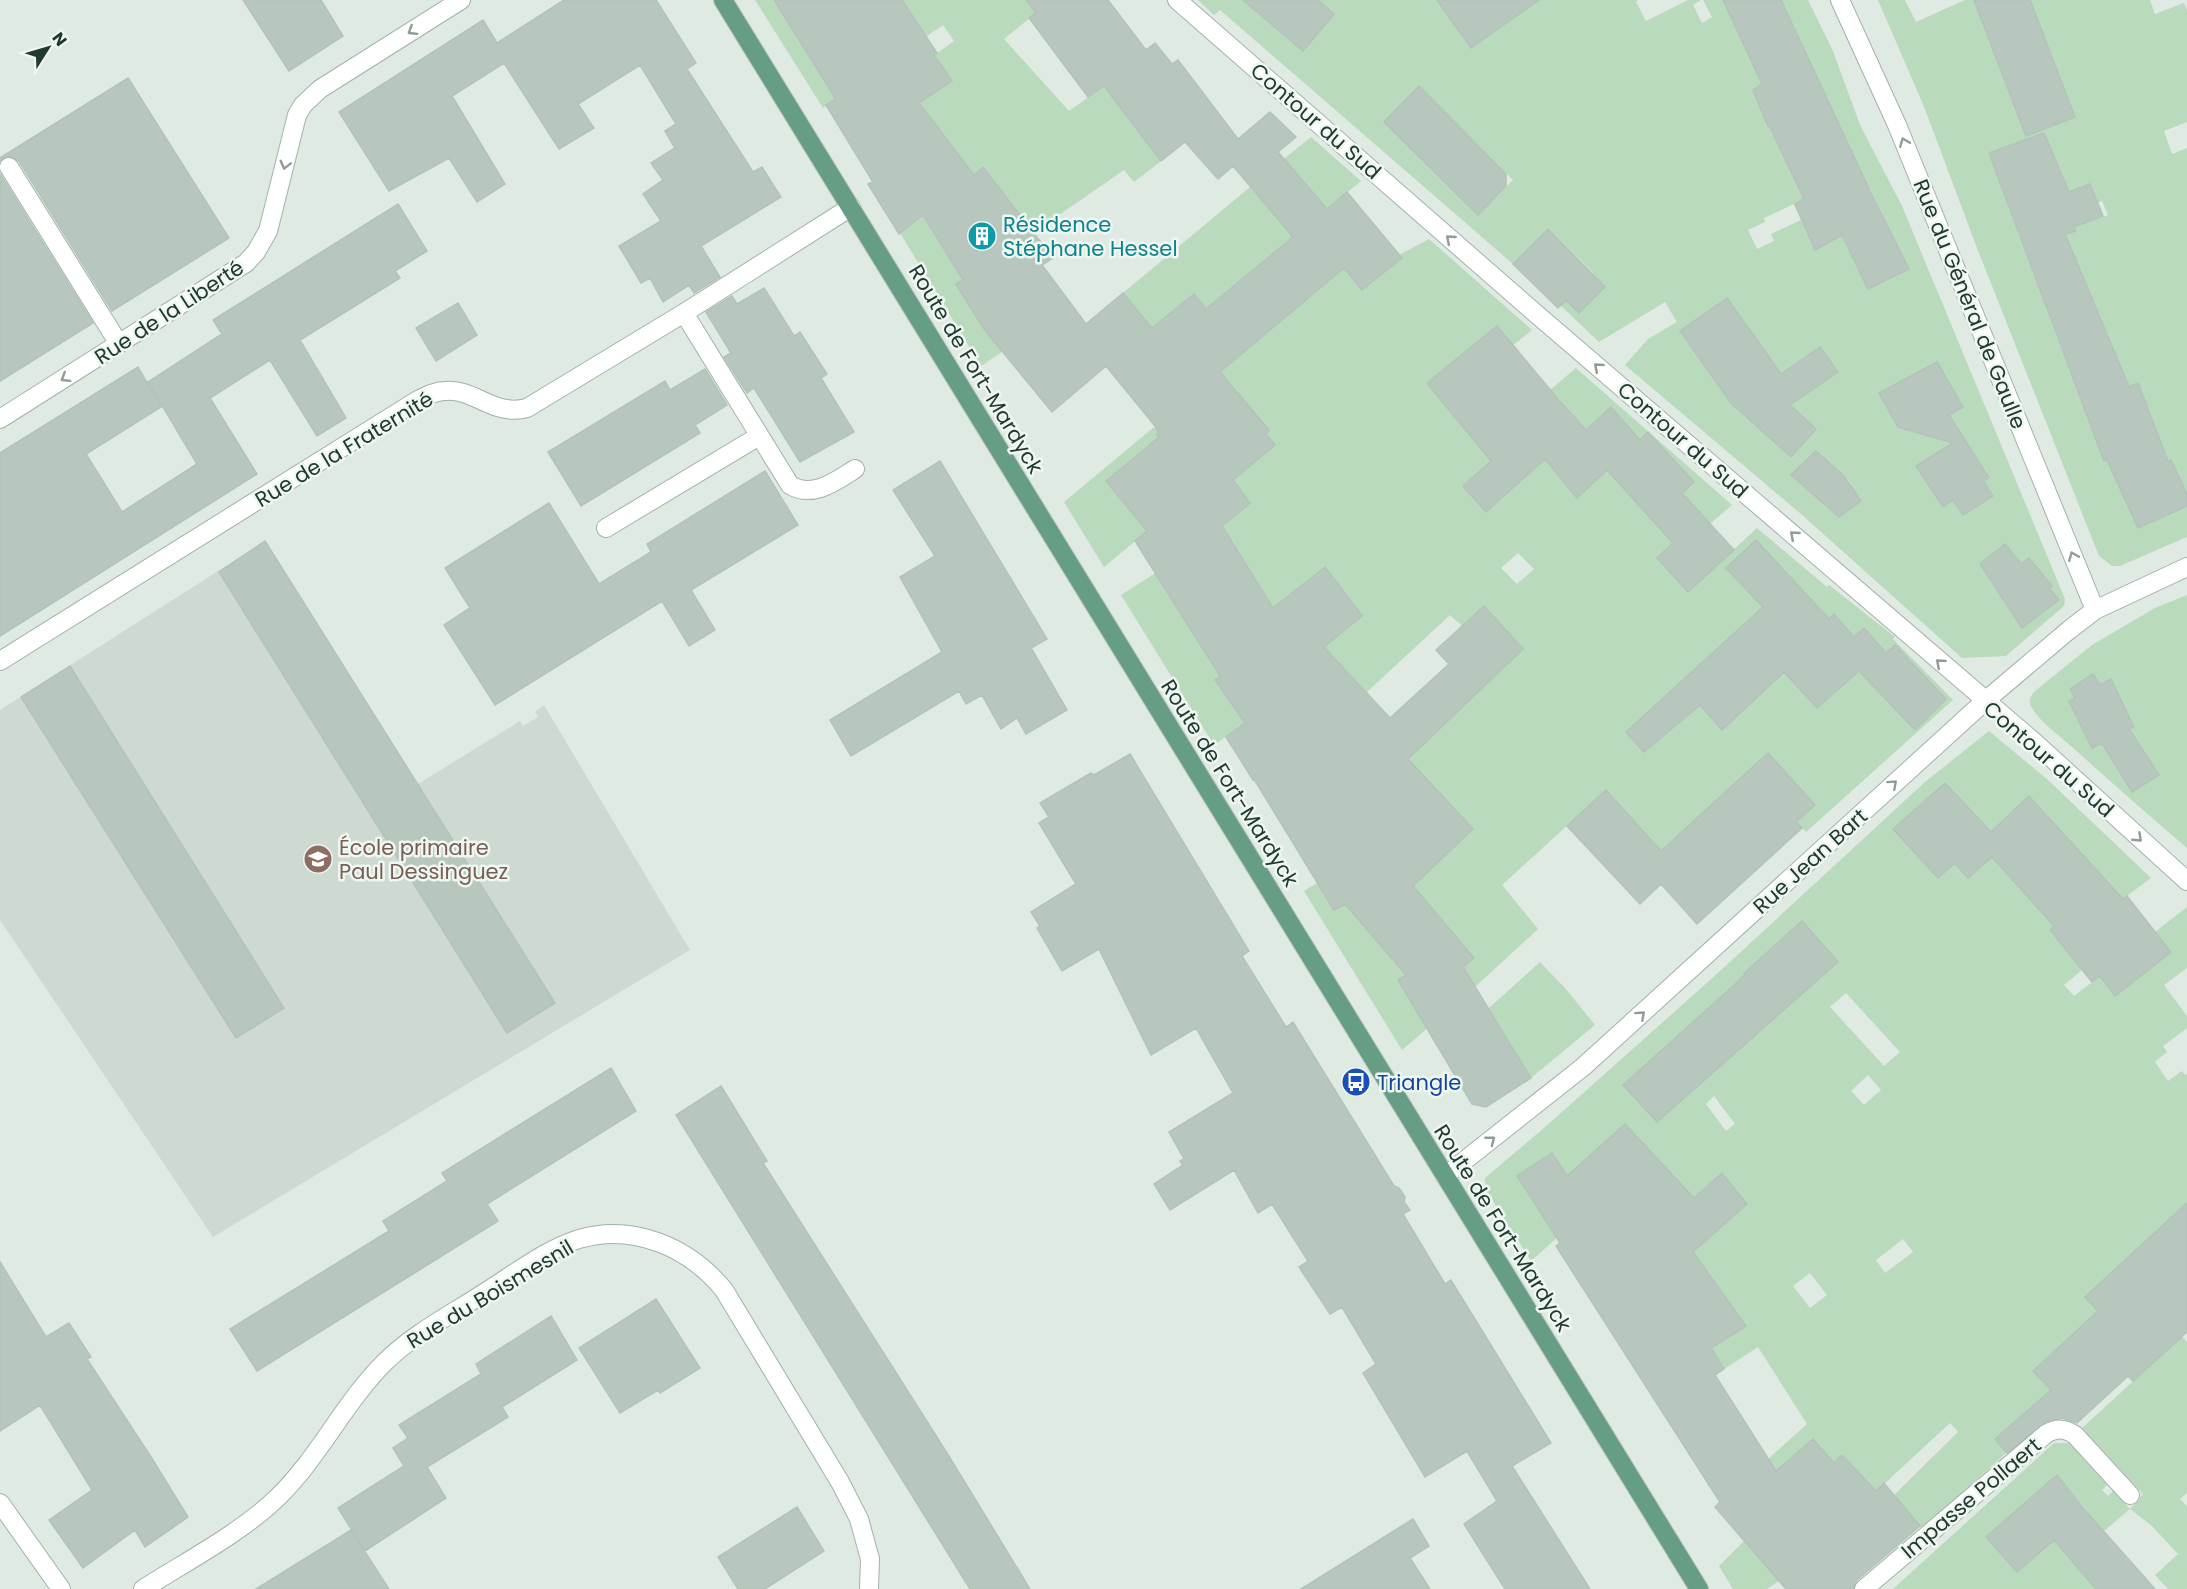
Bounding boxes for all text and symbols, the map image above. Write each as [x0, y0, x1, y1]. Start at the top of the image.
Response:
north arrow [18, 18, 78, 78]
one-way arrow [408, 24, 418, 36]
text: N [47, 28, 72, 51]
street label: Contour du Sud [1245, 56, 1387, 186]
one-way arrow [1899, 137, 1911, 148]
one-way arrow [279, 160, 292, 170]
street label: Rue du Général de Gaulle [1907, 175, 2033, 433]
place label: Résidence Stéphane Hessel [1003, 210, 1178, 263]
building icon: Résidence Stéphane Hessel [966, 220, 998, 252]
one-way arrow [1446, 235, 1457, 246]
street label: Rue de la Liberté [89, 253, 249, 371]
street label: Route de Fort-Mardyck [902, 259, 1050, 479]
one-way arrow [1594, 363, 1605, 374]
one-way arrow [61, 370, 72, 381]
street label: Contour du Sud [1612, 375, 1754, 505]
street label: Rue de la Fraternité [250, 384, 438, 514]
one-way arrow [1790, 531, 1800, 542]
one-way arrow [2068, 551, 2080, 562]
one-way arrow [1936, 659, 1947, 670]
street label: Route de Fort-Mardyck [1154, 674, 1306, 892]
street label: Contour du Sud [1978, 694, 2120, 824]
one-way arrow [1886, 781, 1897, 792]
street label: Rue Jean Bart [1747, 802, 1873, 920]
one-way arrow [2131, 831, 2142, 842]
place label: École primaire Paul Dessinguez [339, 833, 508, 886]
school or university icon: École primaire Paul Dessinguez [302, 843, 334, 875]
one-way arrow [1634, 1011, 1645, 1022]
bus stop icon: Triangle [1340, 1066, 1372, 1098]
place label: Triangle [1377, 1068, 1461, 1097]
street label: Route de Fort-Mardyck [1427, 1119, 1579, 1337]
one-way arrow [1484, 1136, 1495, 1147]
street label: Rue du Boismesnil [401, 1233, 579, 1355]
street label: Impasse Pollaert [1895, 1431, 2047, 1565]

